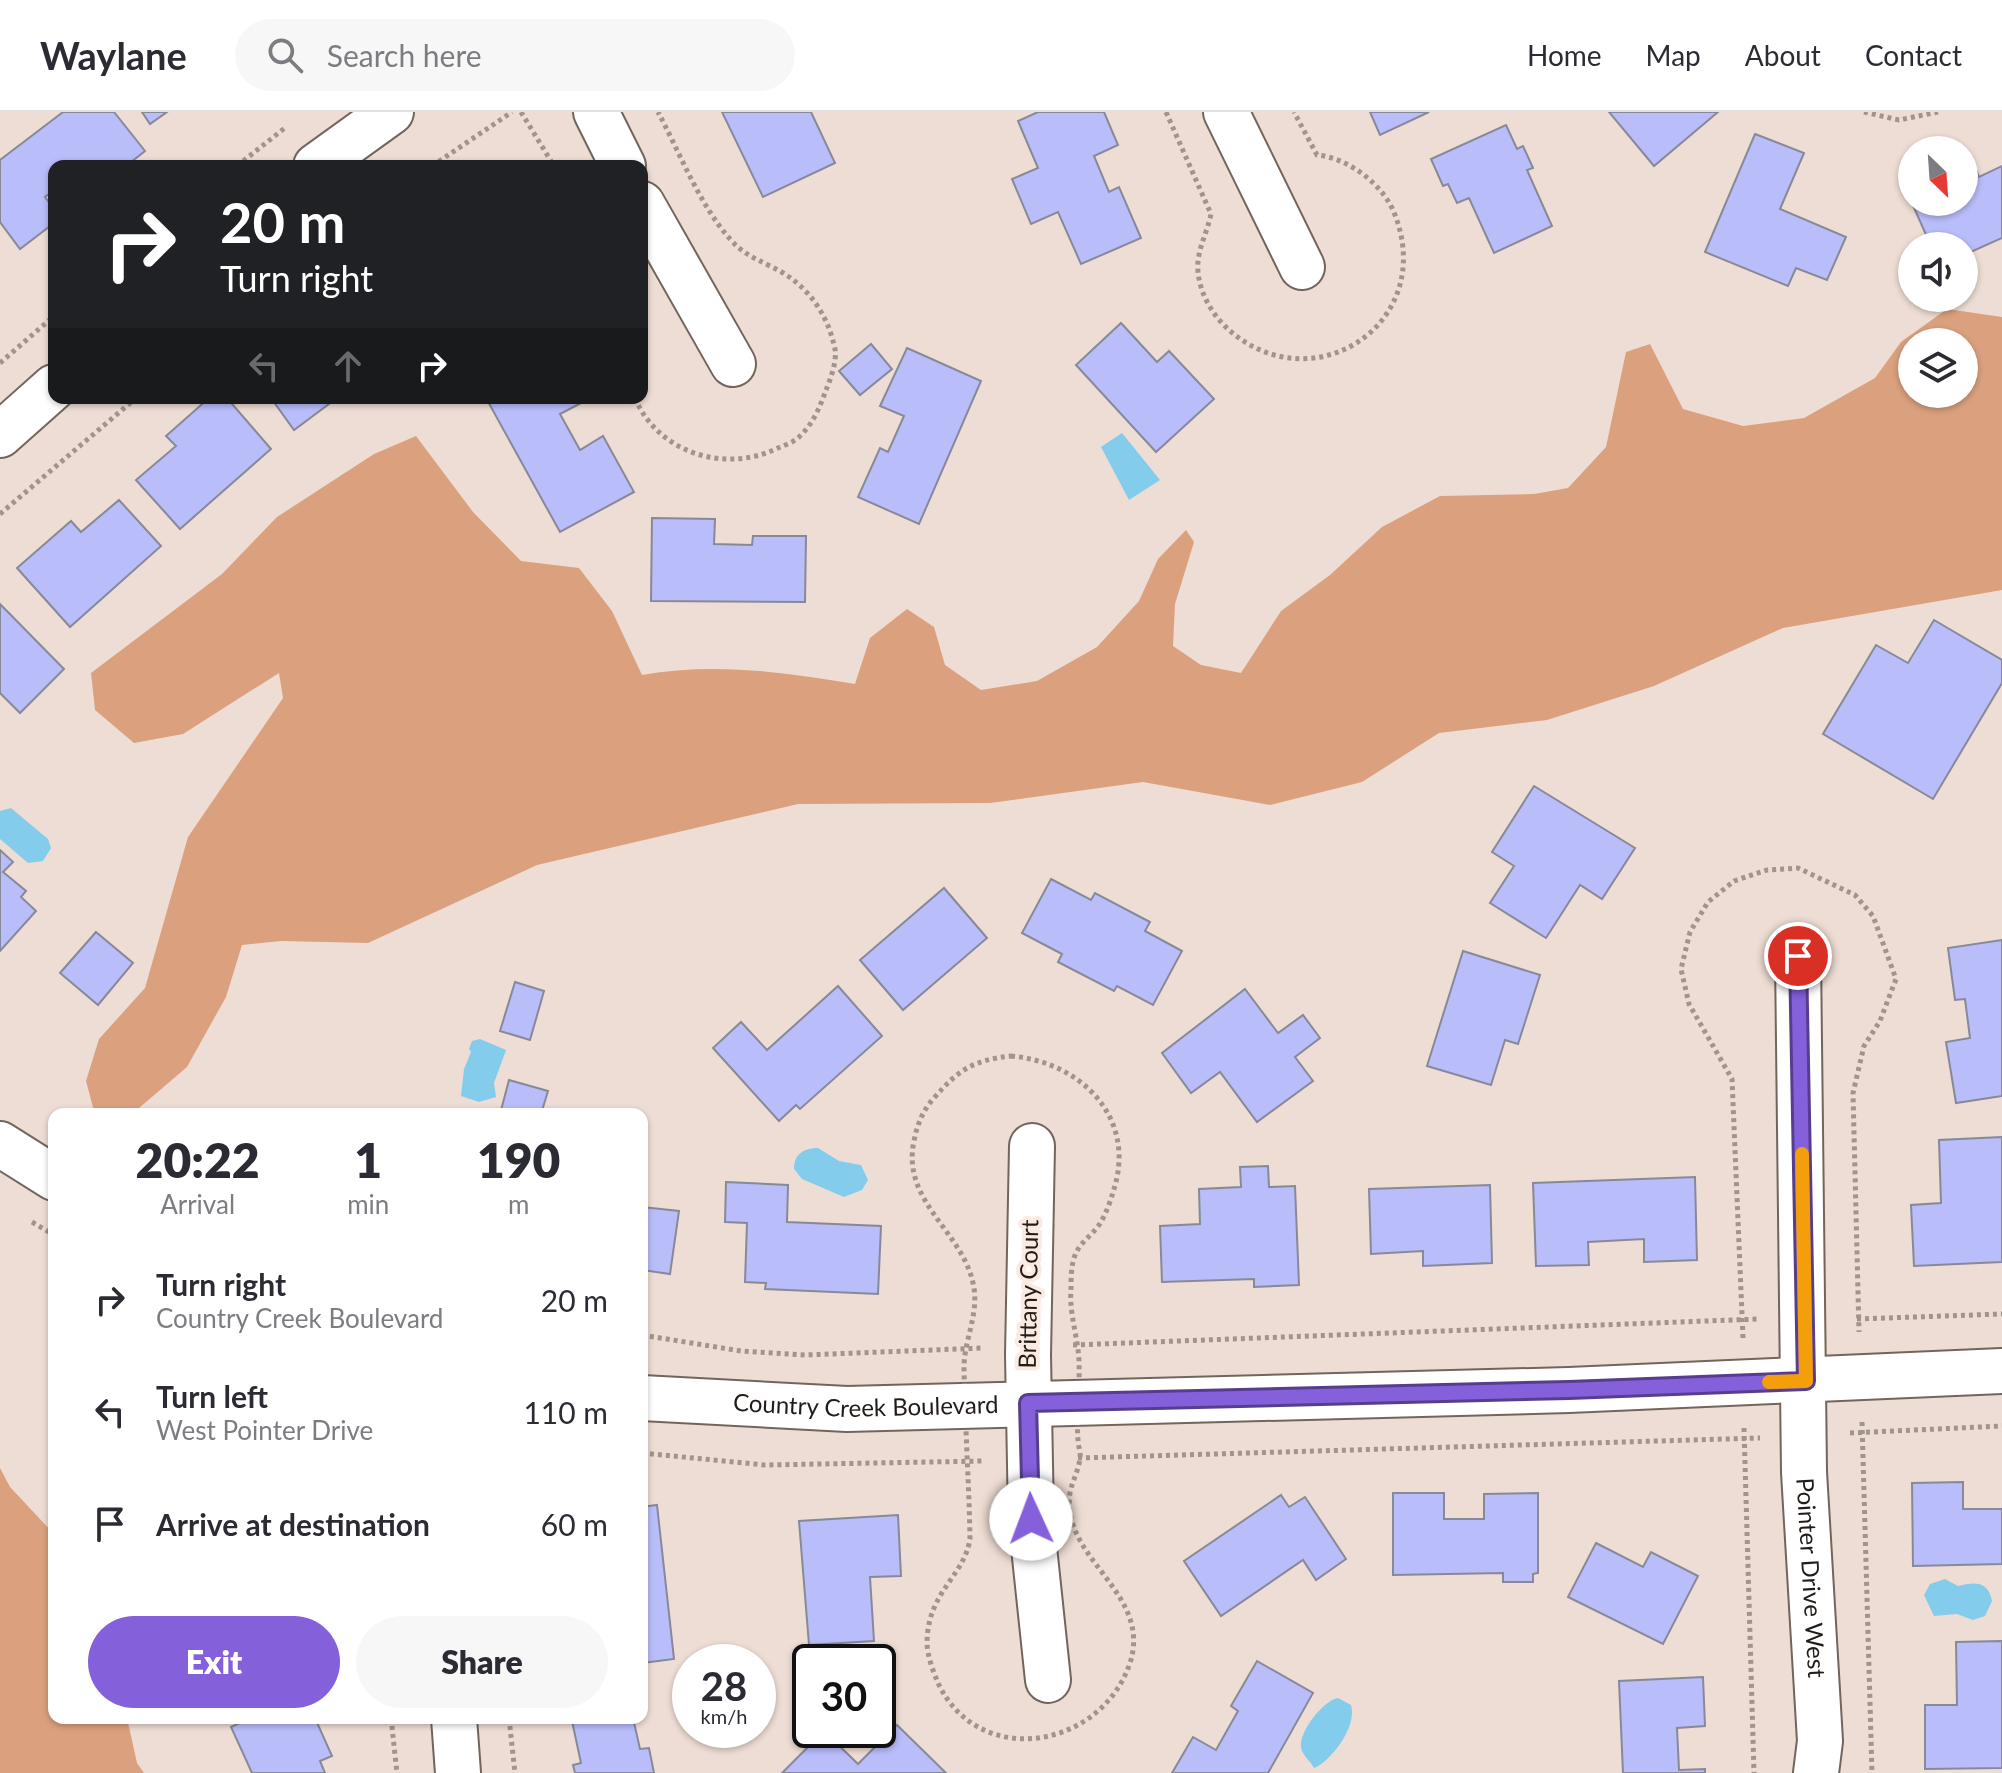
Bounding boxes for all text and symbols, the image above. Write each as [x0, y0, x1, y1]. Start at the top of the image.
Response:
search box [235, 19, 795, 91]
text: Waylane [40, 32, 187, 78]
icon: search [263, 33, 307, 77]
text: Search here [327, 37, 482, 73]
text: Home [1527, 38, 1602, 72]
text: Map [1646, 38, 1701, 72]
text: About [1745, 38, 1821, 72]
text: Contact [1865, 38, 1962, 72]
north arrow [1898, 136, 1978, 216]
map controls [1898, 136, 1978, 408]
text: 20 m [220, 188, 345, 255]
icon: right [88, 192, 192, 296]
button: sound [1898, 232, 1978, 312]
text: Turn right [220, 256, 373, 300]
button: layers [1898, 328, 1978, 408]
icon: left [242, 344, 286, 388]
icon: ahead [326, 344, 370, 388]
icon: right [410, 344, 454, 388]
pin [1764, 922, 1832, 990]
icon: arrive [1776, 934, 1820, 978]
text: 20:22 [136, 1131, 260, 1188]
text: 1 [354, 1131, 382, 1188]
text: 190 [477, 1131, 560, 1188]
text: Arrival [160, 1188, 235, 1220]
text: min [347, 1188, 389, 1220]
text: m [508, 1188, 529, 1220]
street label: Brittany Court [1012, 1219, 1043, 1369]
text: Turn right [156, 1266, 286, 1302]
icon: right [88, 1278, 132, 1322]
text: 20 m [541, 1282, 608, 1318]
text: Country Creek Boulevard [156, 1302, 443, 1334]
text: Turn left [156, 1378, 268, 1414]
street label: Country Creek Boulevard [732, 1387, 999, 1422]
icon: left [88, 1390, 132, 1434]
text: 110 m [523, 1394, 608, 1430]
text: West Pointer Drive [156, 1414, 373, 1446]
position arrow [989, 1477, 1073, 1561]
street label: Pointer Drive West [1791, 1477, 1832, 1679]
icon: arrive [88, 1502, 132, 1546]
text: Arrive at destination [156, 1506, 430, 1542]
text: 60 m [541, 1506, 608, 1542]
button: Exit [88, 1616, 340, 1708]
button: Share [356, 1616, 608, 1708]
speed limit sign: 30 [792, 1644, 896, 1748]
text: 28 [701, 1662, 747, 1710]
text: km/h [701, 1704, 747, 1728]

